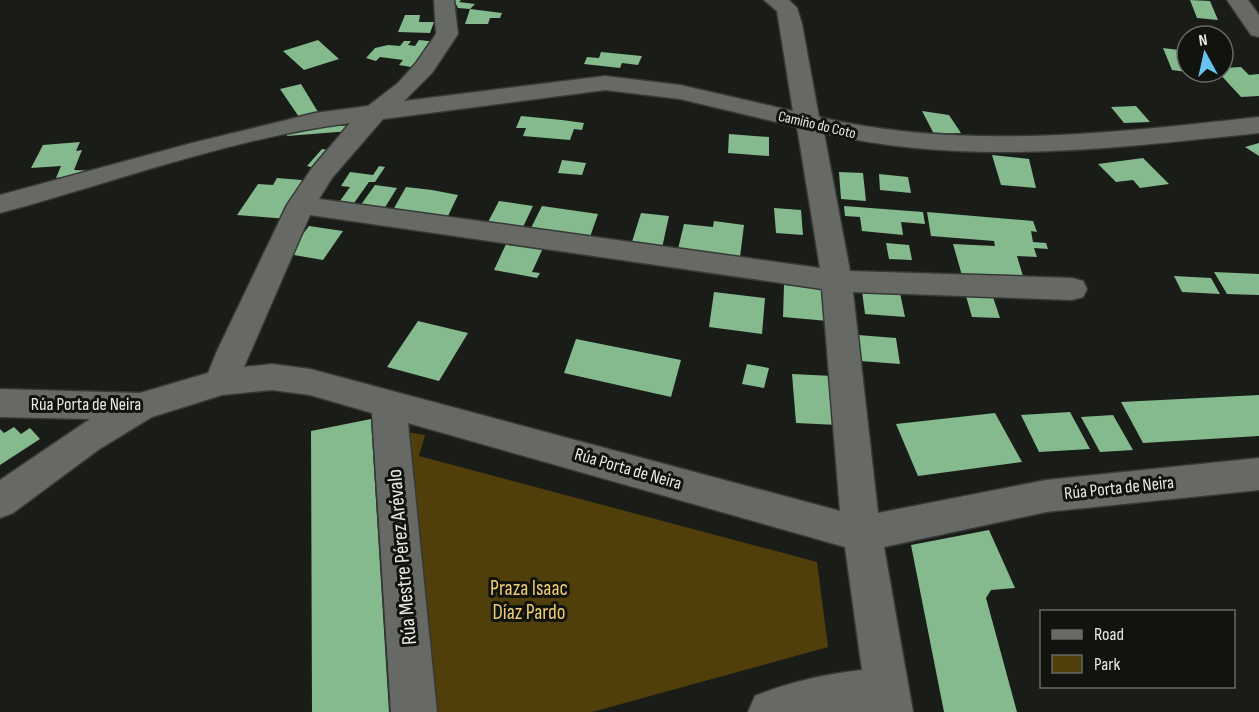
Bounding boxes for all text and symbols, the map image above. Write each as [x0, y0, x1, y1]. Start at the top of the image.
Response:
north arrow [1175, 24, 1235, 84]
text: N [1198, 31, 1209, 51]
street label: Camiño do Coto [776, 107, 858, 143]
street label: Rúa Porta de Neira [31, 394, 141, 415]
street label: Rúa Porta de Neira [572, 444, 684, 494]
street label: Rúa Mestre Pérez Arévalo [382, 468, 422, 646]
street label: Rúa Porta de Neira [1063, 472, 1175, 504]
park label: Praza Isaac Díaz Pardo [490, 576, 568, 625]
legend [1040, 610, 1235, 688]
text: Road [1094, 624, 1124, 645]
text: Park [1094, 654, 1120, 675]

